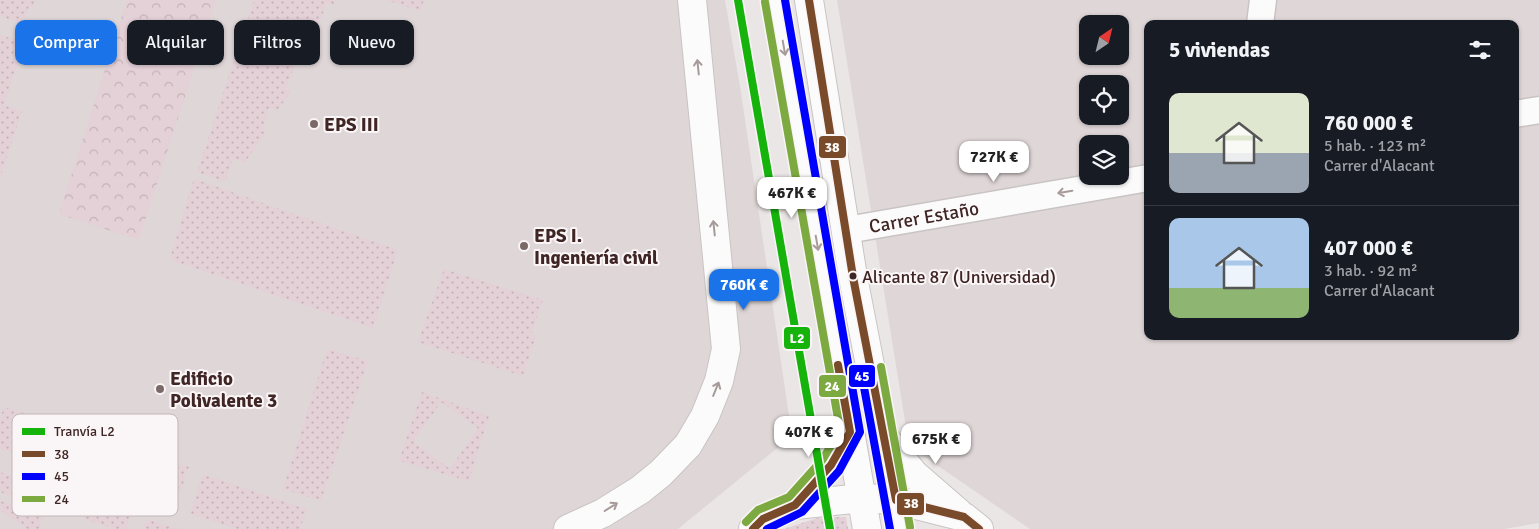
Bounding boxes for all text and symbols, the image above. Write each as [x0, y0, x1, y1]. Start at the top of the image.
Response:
north arrow [1079, 15, 1129, 65]
map controls [1079, 15, 1129, 185]
chip: Comprar [15, 20, 117, 65]
chip: Alquilar [127, 20, 224, 65]
chip: Filtros [234, 20, 320, 65]
chip: Nuevo [330, 20, 414, 65]
icon: filters [1466, 36, 1494, 64]
text: 5 viviendas [1169, 37, 1270, 63]
one-way arrow [779, 40, 789, 56]
one-way arrow [694, 59, 703, 75]
button: locate [1079, 75, 1129, 125]
text: 760 000 € [1324, 110, 1413, 136]
place label: EPS III [324, 113, 379, 137]
icon: home [1209, 113, 1269, 173]
marker: EPS III [308, 118, 320, 130]
line badge: 38 [818, 135, 847, 159]
button: layers [1079, 135, 1129, 185]
text: 5 hab. · 123 m² [1324, 136, 1426, 156]
text: 38 [824, 139, 840, 156]
pin: 727K € [953, 140, 1035, 183]
text: 727K € [970, 147, 1018, 167]
text: Carrer d'Alacant [1324, 156, 1435, 176]
pin: 467K € [751, 176, 833, 219]
text: 467K € [768, 183, 816, 203]
one-way arrow [1057, 188, 1073, 198]
street label: Carrer Estaño [867, 196, 981, 239]
one-way arrow [709, 221, 719, 237]
place label: EPS I. Ingeniería civil [534, 224, 658, 270]
one-way arrow [813, 234, 823, 250]
text: 407 000 € [1324, 235, 1413, 261]
icon: home [1209, 238, 1269, 298]
marker: EPS I. Ingeniería civil [518, 240, 530, 252]
text: 3 hab. · 92 m² [1324, 261, 1418, 281]
place label: Alicante 87 (Universidad) [862, 266, 1056, 288]
pin: 760K € [703, 268, 785, 311]
marker: Alicante 87 (Universidad) [848, 271, 858, 281]
text: 760K € [720, 275, 768, 295]
text: Carrer d'Alacant [1324, 281, 1435, 301]
line badge: L2 [783, 326, 811, 350]
text: L2 [790, 330, 804, 347]
line badge: 45 [848, 364, 876, 388]
place label: Edificio Polivalente 3 [170, 367, 277, 413]
text: 45 [854, 368, 870, 385]
line badge: 24 [818, 374, 847, 398]
text: 24 [824, 378, 840, 395]
one-way arrow [712, 382, 721, 397]
marker: Edificio Polivalente 3 [154, 383, 166, 395]
legend [12, 414, 178, 516]
pin: 407K € [768, 416, 850, 458]
text: 407K € [785, 422, 833, 442]
pin: 675K € [895, 422, 977, 465]
text: Tranvía L2 [54, 423, 115, 440]
text: 675K € [912, 429, 960, 449]
text: 38 [54, 446, 69, 463]
text: 45 [54, 468, 69, 485]
text: 24 [54, 491, 70, 508]
line badge: 38 [896, 492, 925, 516]
text: 38 [903, 495, 919, 512]
one-way arrow [604, 502, 618, 512]

